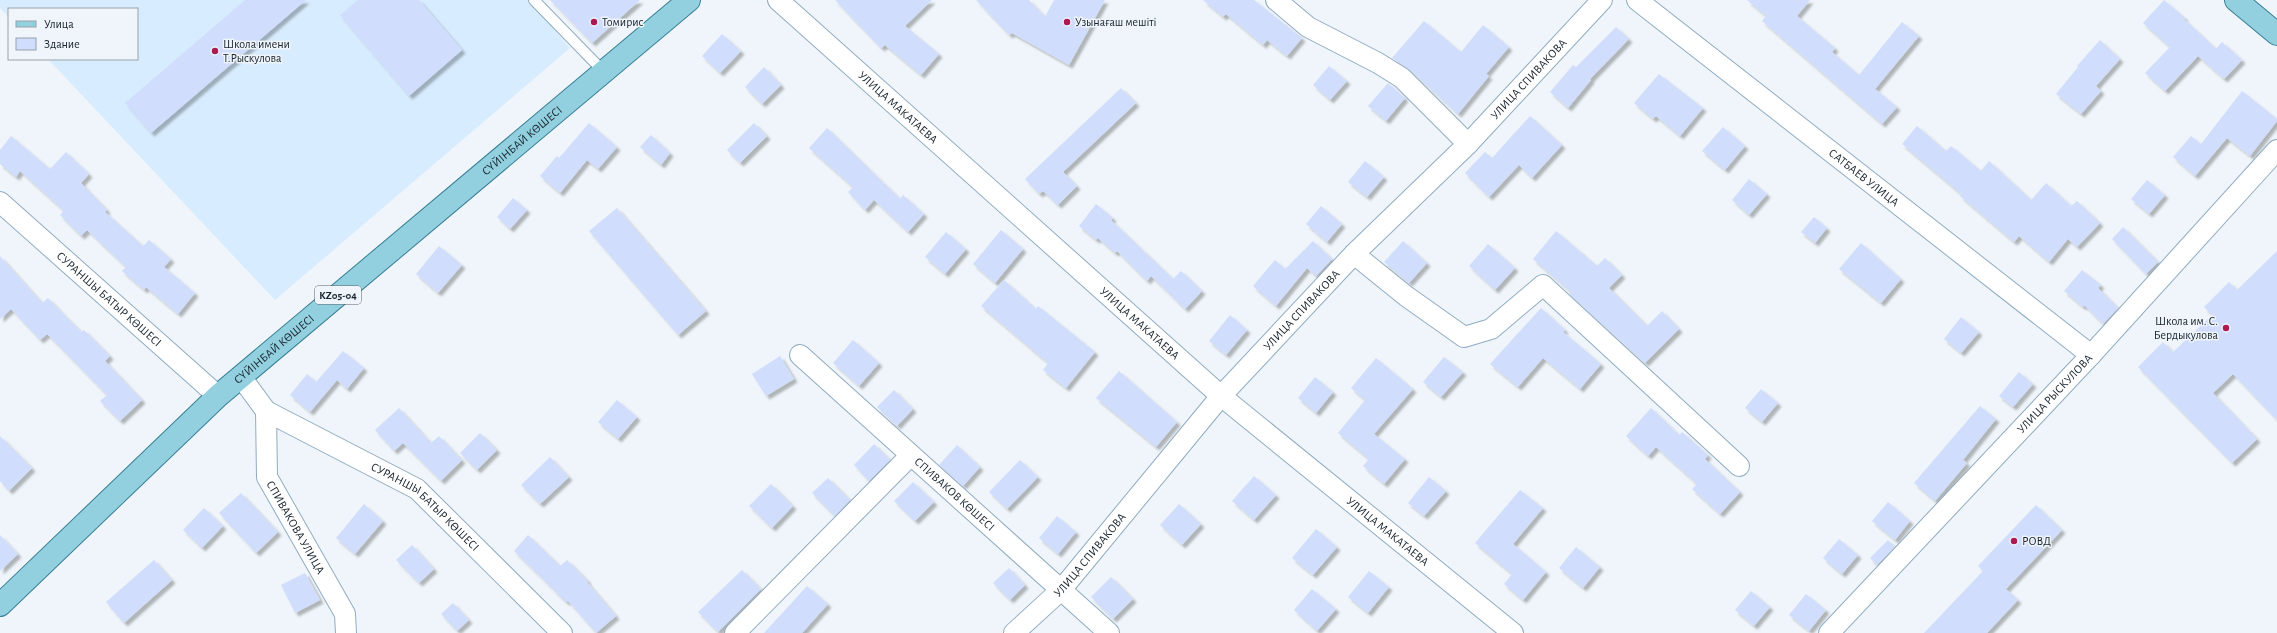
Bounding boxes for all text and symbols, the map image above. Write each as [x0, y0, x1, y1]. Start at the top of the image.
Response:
legend [8, 8, 138, 60]
place label: Томирис [602, 16, 644, 28]
place label: Узынағаш мешіті [1075, 16, 1156, 28]
marker: Томирис [589, 17, 599, 27]
marker: Узынағаш мешіті [1062, 17, 1072, 27]
text: Улица [44, 18, 74, 30]
street label: УЛИЦА СПИВАКОВА [1488, 36, 1569, 122]
text: Здание [44, 38, 80, 50]
place label: Школа имени Т.Рыскулова [223, 38, 290, 65]
marker: Школа имени Т.Рыскулова [210, 46, 220, 56]
street label: УЛИЦА МАКАТАЕВА [856, 69, 940, 146]
street label: СҮЙІНБАЙ КӨШЕСІ [479, 104, 564, 177]
street label: САТБАЕВ УЛИЦА [1827, 146, 1901, 208]
street label: СУРАНШЫ БАТЫР КӨШЕСІ [54, 249, 164, 349]
street label: УЛИЦА СПИВАКОВА [1261, 268, 1342, 352]
street label: УЛИЦА МАКАТАЕВА [1098, 285, 1182, 362]
road number: KZ05-04 [315, 286, 361, 304]
street label: СҮЙІНБАЙ КӨШЕСІ [231, 312, 316, 386]
place label: Школа им. С. Бердыкулова [2154, 315, 2219, 342]
marker: Школа им. С. Бердыкулова [2221, 323, 2231, 333]
street label: УЛИЦА РЫСКУЛОВА [2015, 352, 2094, 435]
street label: СПИВАКОВ КӨШЕСІ [912, 455, 997, 533]
street label: СУРАНШЫ БАТЫР КӨШЕСІ [369, 460, 482, 553]
street label: СПИВАКОВА УЛИЦА [264, 479, 327, 576]
street label: УЛИЦА МАКАТАЕВА [1344, 495, 1431, 568]
street label: УЛИЦА СПИВАКОВА [1052, 511, 1128, 599]
place label: РОВД [2022, 535, 2051, 547]
marker: РОВД [2009, 536, 2019, 546]

